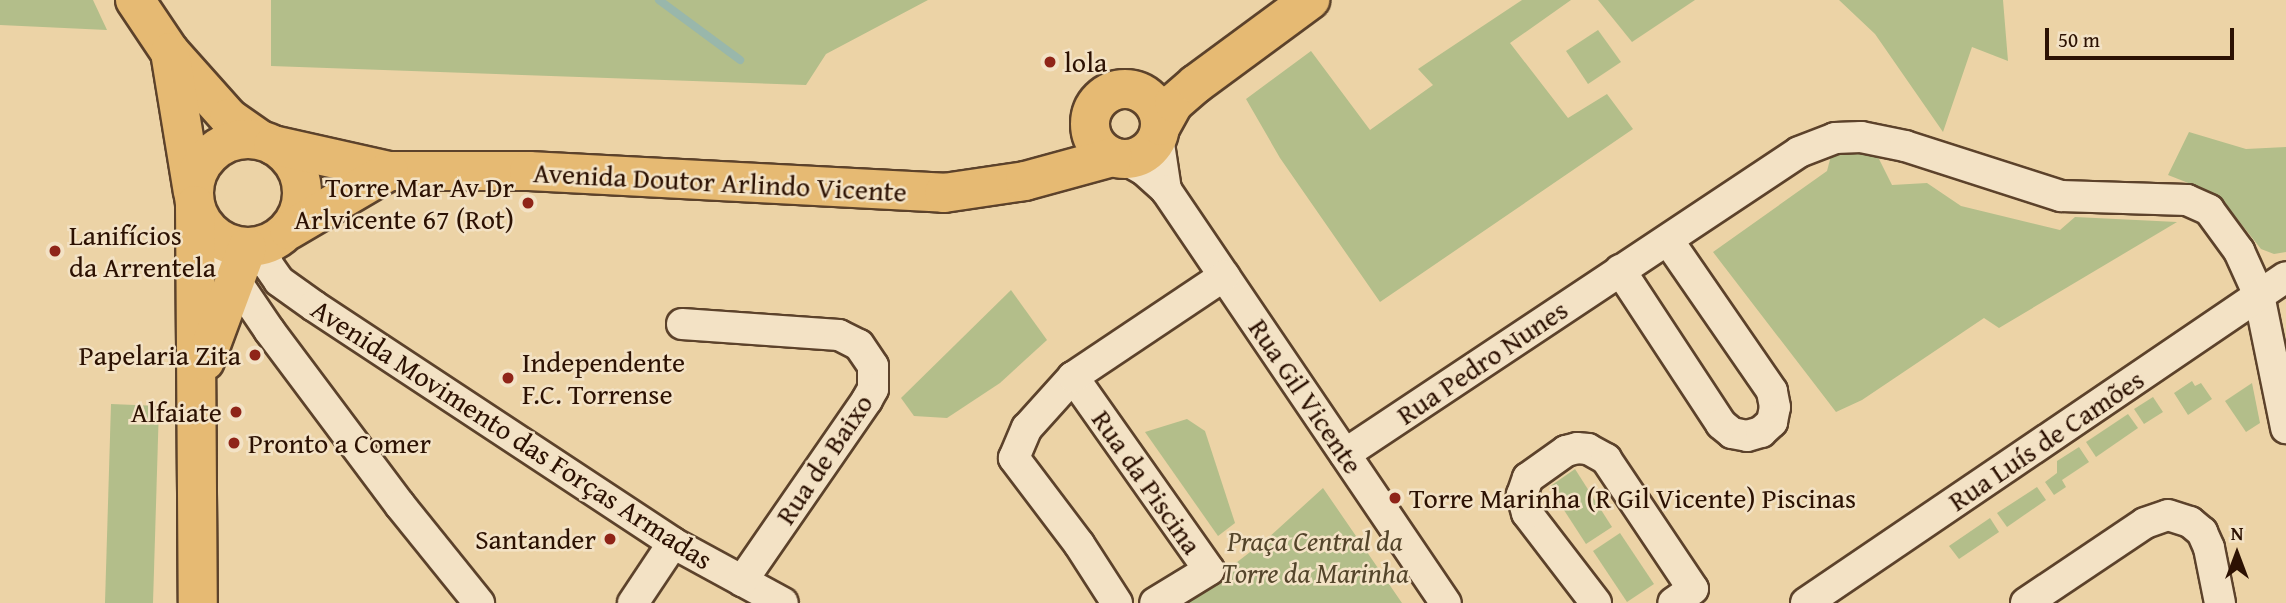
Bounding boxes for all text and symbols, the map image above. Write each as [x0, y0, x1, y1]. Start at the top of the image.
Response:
scale bar [2048, 14, 2237, 58]
text: 50 m [2058, 24, 2100, 55]
place label: lola [1064, 45, 1107, 79]
marker: lola [1042, 54, 1058, 70]
street label: Avenida Doutor Arlindo Vicente [532, 155, 908, 209]
place label: Torre Mar Av Dr Arlvicente 67 (Rot) [294, 170, 514, 236]
marker: Torre Mar Av Dr Arlvicente 67 (Rot) [520, 195, 536, 211]
place label: Lanifícios da Arrentela [69, 218, 216, 284]
marker: Lanifícios da Arrentela [47, 243, 63, 259]
street label: Avenida Movimento das Forças Armadas [305, 292, 719, 576]
street label: Rua Pedro Nunes [1390, 292, 1574, 432]
street label: Rua Gil Vicente [1242, 312, 1370, 480]
place label: Papelaria Zita [79, 338, 241, 372]
place label: Independente F.C. Torrense [522, 345, 685, 411]
marker: Papelaria Zita [247, 347, 263, 363]
street label: Rua Luís de Camões [1942, 362, 2150, 518]
marker: Independente F.C. Torrense [500, 370, 516, 386]
street label: Rua de Baixo [768, 387, 880, 531]
place label: Alfaiate [131, 395, 222, 429]
street label: Rua da Piscina [1085, 403, 1209, 561]
marker: Alfaiate [228, 404, 244, 420]
place label: Pronto a Comer [248, 426, 431, 460]
marker: Pronto a Comer [226, 435, 242, 451]
place label: Torre Marinha (R Gil Vicente) Piscinas [1409, 481, 1856, 515]
marker: Torre Marinha (R Gil Vicente) Piscinas [1387, 490, 1403, 506]
north arrow [2202, 519, 2272, 589]
text: N [2231, 519, 2243, 547]
place label: Santander [475, 522, 596, 556]
park label: Praça Central da Torre da Marinha [1221, 524, 1409, 590]
marker: Santander [602, 531, 618, 547]

